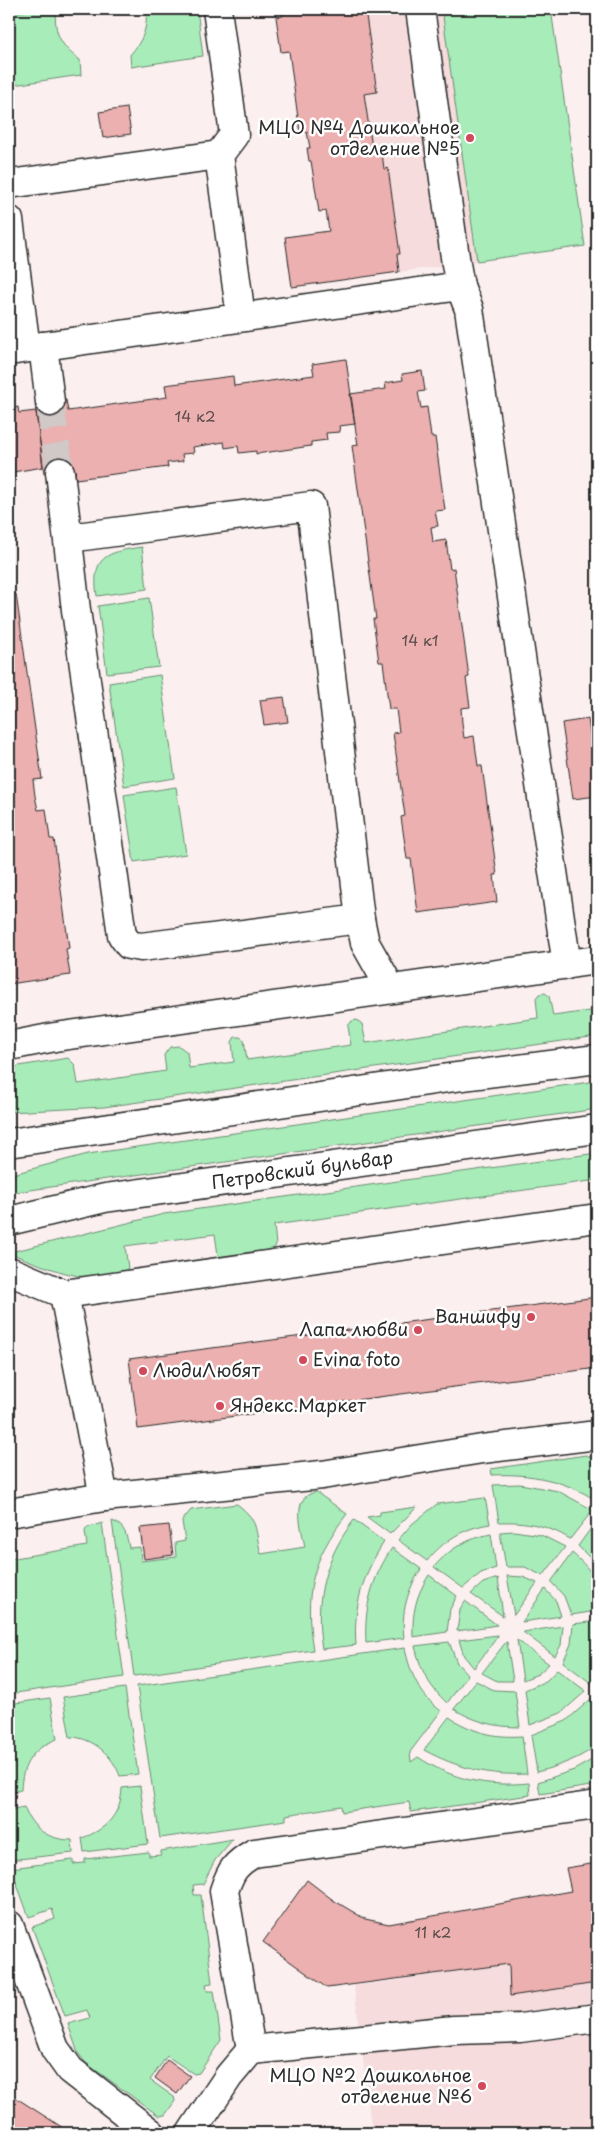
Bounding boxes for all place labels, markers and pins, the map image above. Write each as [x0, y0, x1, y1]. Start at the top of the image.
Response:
place label: МЦО №4 Дошкольное отделение №5 [258, 113, 460, 161]
marker: МЦО №4 Дошкольное отделение №5 [464, 132, 476, 144]
place label: Ваншифу [435, 1302, 521, 1329]
marker: Ваншифу [525, 1311, 537, 1323]
place label: Лапа любви [299, 1315, 408, 1342]
marker: Лапа любви [412, 1324, 424, 1336]
place label: Evina foto [313, 1345, 400, 1372]
marker: Evina foto [297, 1354, 309, 1366]
place label: ЛюдиЛюбят [153, 1356, 260, 1383]
marker: ЛюдиЛюбят [137, 1365, 149, 1377]
place label: Яндекс.Маркет [230, 1391, 366, 1418]
marker: Яндекс.Маркет [214, 1400, 226, 1412]
place label: МЦО №2 Дошкольное отделение №6 [269, 2061, 472, 2109]
marker: МЦО №2 Дошкольное отделение №6 [476, 2080, 488, 2092]

